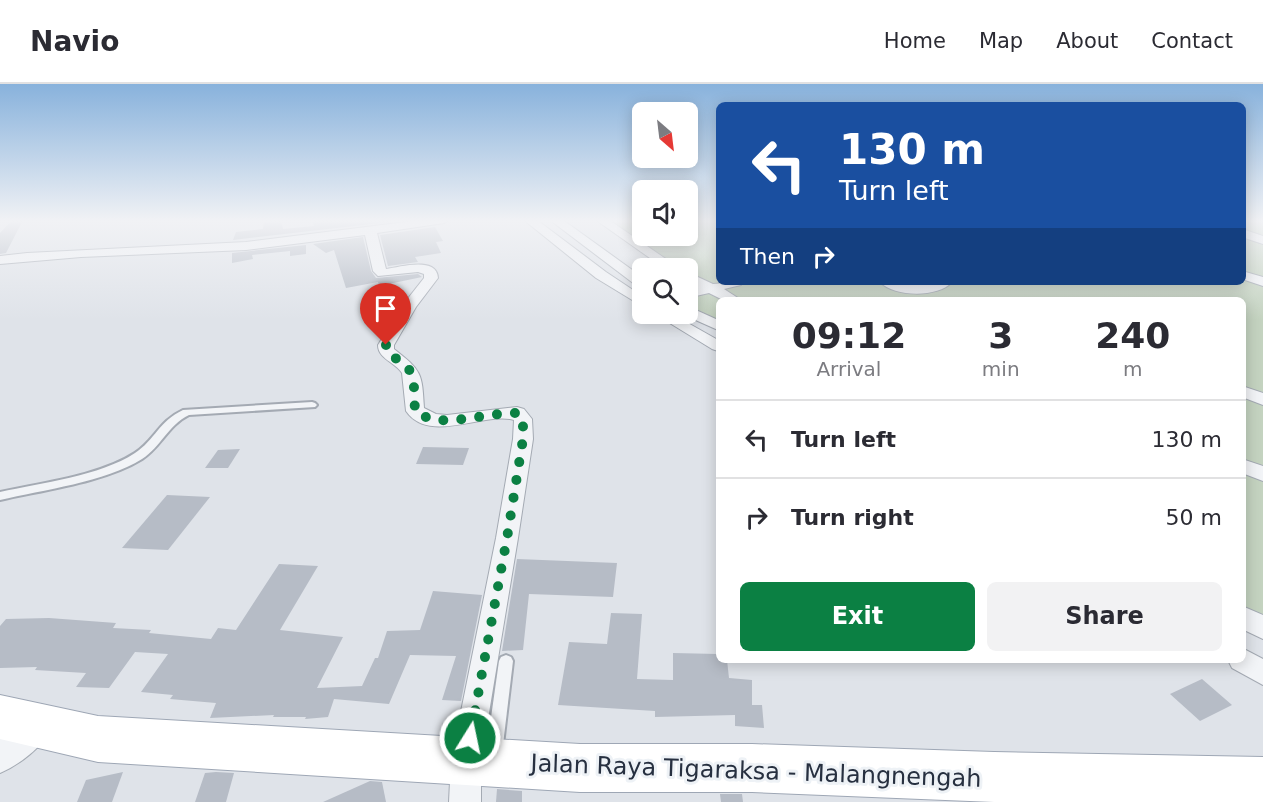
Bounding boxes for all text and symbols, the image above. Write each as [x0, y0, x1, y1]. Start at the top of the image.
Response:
text: Navio [30, 25, 119, 58]
text: Home [884, 29, 946, 53]
text: Map [979, 29, 1023, 53]
text: About [1056, 29, 1118, 53]
text: Contact [1151, 29, 1233, 53]
north arrow [632, 102, 698, 168]
map controls [632, 102, 698, 324]
text: 130 m [839, 125, 985, 174]
icon: left [740, 126, 818, 204]
text: Turn left [839, 175, 949, 206]
button: sound [632, 180, 698, 246]
icon: right [807, 240, 840, 273]
text: Then [740, 244, 795, 269]
button: search [632, 258, 698, 324]
pin [360, 283, 411, 345]
icon: arrive [369, 292, 402, 325]
text: 09:12 [792, 315, 906, 356]
text: 3 [988, 315, 1013, 356]
text: 240 [1095, 315, 1170, 356]
text: Arrival [816, 357, 881, 381]
text: min [982, 357, 1020, 381]
text: m [1123, 357, 1143, 381]
icon: left [740, 423, 773, 456]
text: Turn left [791, 427, 896, 452]
text: 130 m [1152, 427, 1222, 452]
icon: right [740, 501, 773, 534]
text: Turn right [791, 505, 914, 530]
text: 50 m [1166, 505, 1222, 530]
button: Exit [740, 582, 975, 651]
button: Share [987, 582, 1222, 651]
position arrow [438, 706, 502, 770]
street label: Jalan Raya Tigaraksa - Malangnengah [528, 749, 982, 793]

